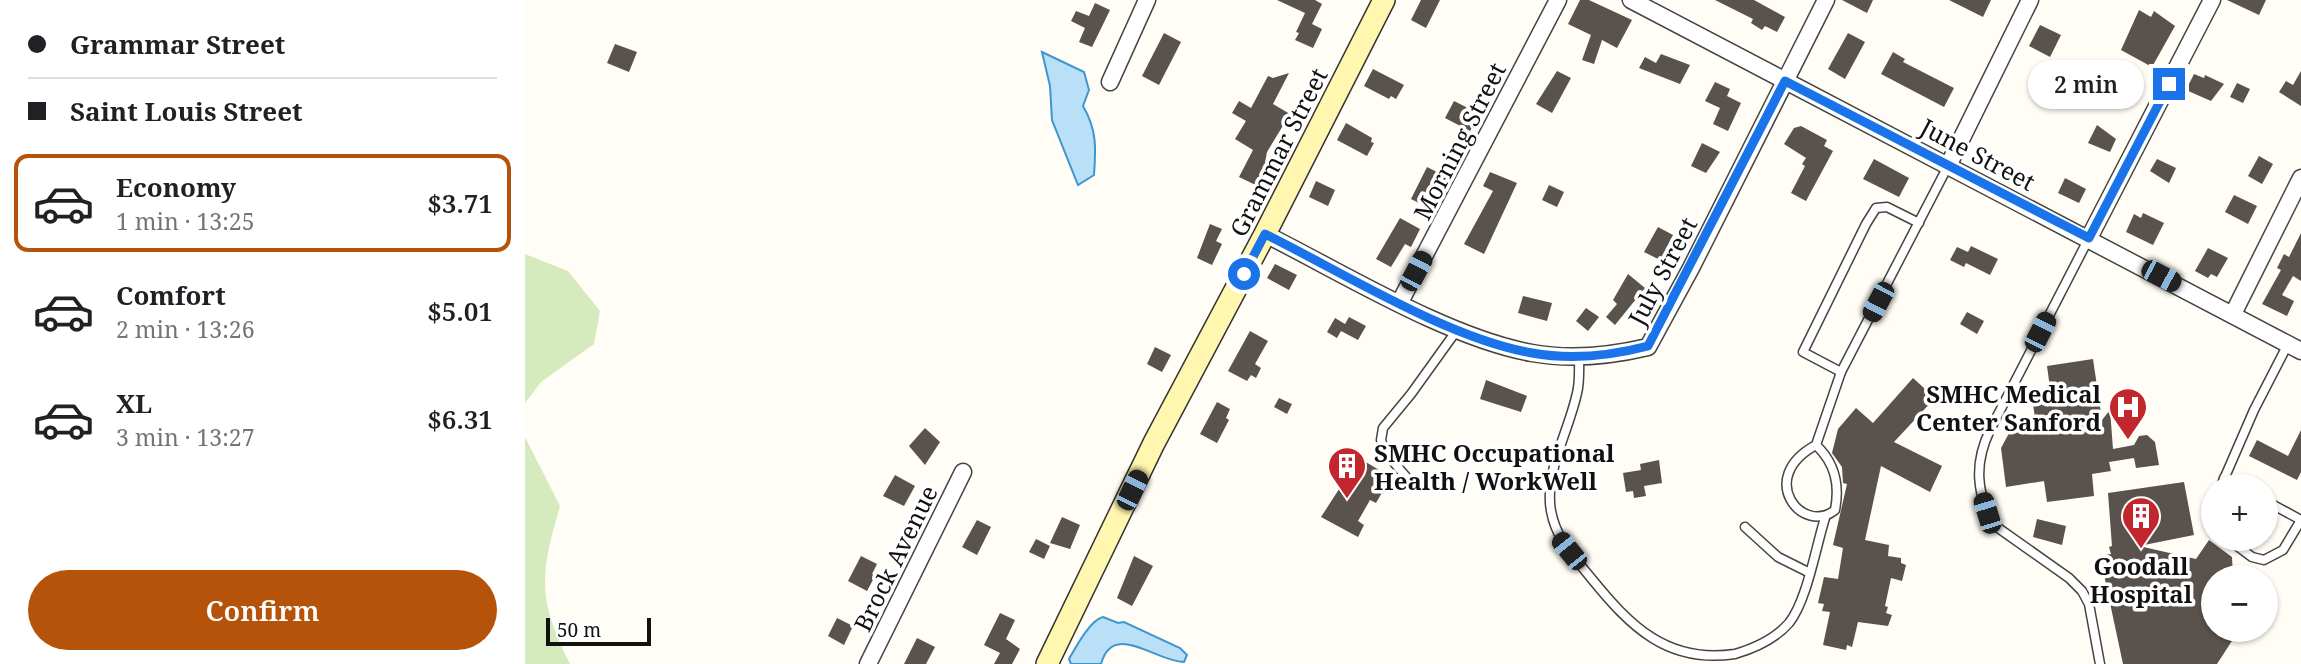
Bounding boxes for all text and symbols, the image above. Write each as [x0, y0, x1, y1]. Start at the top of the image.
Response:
text: Grammar Street [70, 26, 285, 62]
street label: Morning Street [1405, 57, 1513, 225]
callout: 2 min [2029, 60, 2145, 108]
street label: Grammar Street [1221, 62, 1335, 242]
text: 2 min [2054, 68, 2118, 100]
route end [2153, 68, 2185, 100]
text: Saint Louis Street [70, 93, 303, 129]
street label: June Street [1914, 110, 2041, 198]
text: Economy [116, 169, 236, 205]
icon: car [32, 172, 95, 235]
text: $3.71 [427, 185, 493, 221]
text: 1 min · 13:25 [116, 205, 254, 237]
street label: July Street [1619, 211, 1704, 332]
car [1397, 248, 1436, 294]
car [2138, 257, 2185, 295]
route start [1228, 258, 1260, 290]
text: Comfort [116, 277, 226, 313]
car [1859, 279, 1898, 325]
icon: car [32, 280, 95, 343]
text: $5.01 [427, 293, 493, 329]
car [2022, 309, 2059, 355]
text: 2 min · 13:26 [116, 313, 254, 345]
place label: SMHC Medical Center Sanford [1916, 377, 2102, 438]
text: XL [116, 385, 152, 421]
hospital icon: SMHC Medical Center Sanford [2107, 386, 2149, 441]
icon: car [32, 388, 95, 451]
text: $6.31 [427, 401, 493, 437]
text: 3 min · 13:27 [116, 421, 254, 453]
place label: SMHC Occupational Health / WorkWell [1374, 436, 1615, 497]
building icon: SMHC Occupational Health / WorkWell [1326, 445, 1368, 500]
car [1114, 467, 1151, 513]
map controls [2201, 474, 2278, 642]
button: + [2201, 474, 2278, 551]
street label: Brock Avenue [845, 479, 945, 637]
car [1971, 490, 2004, 536]
building icon: Goodall Hospital [2120, 495, 2162, 550]
car [1548, 528, 1591, 574]
place label: Goodall Hospital [2090, 549, 2193, 610]
button: − [2201, 565, 2278, 642]
button: Confirm [28, 570, 497, 650]
scale bar [546, 615, 651, 647]
text: 50 m [557, 617, 601, 643]

